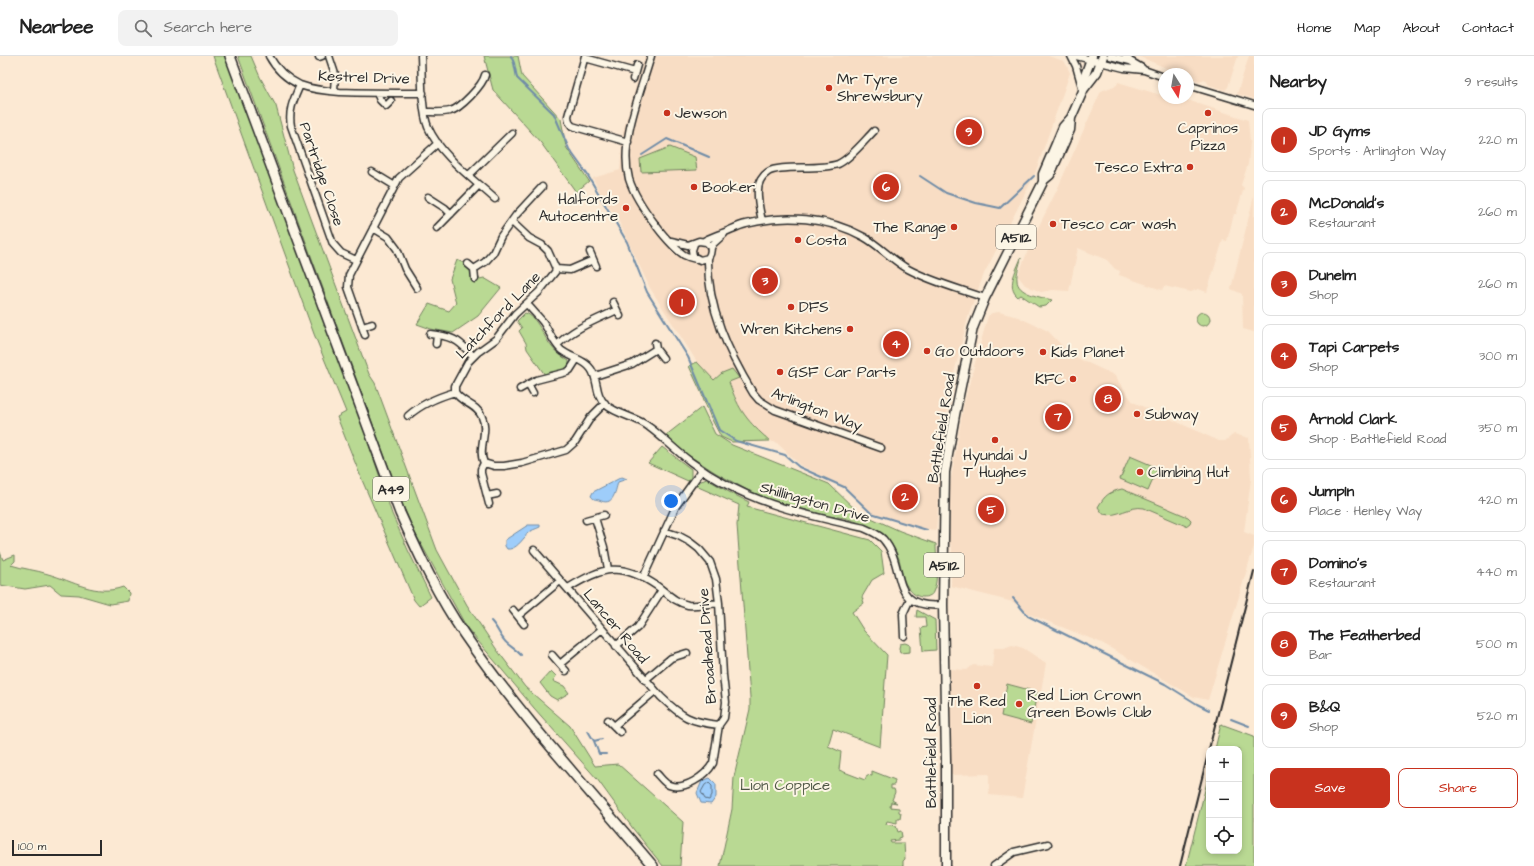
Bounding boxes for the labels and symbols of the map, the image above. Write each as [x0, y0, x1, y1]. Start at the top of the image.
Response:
street label: Kestrel Drive [318, 65, 410, 90]
north arrow [1158, 68, 1194, 104]
place label: Mr Tyre Shrewsbury [837, 69, 923, 108]
marker: Mr Tyre Shrewsbury [824, 83, 834, 93]
place label: Jewson [675, 103, 727, 124]
marker: Jewson [662, 108, 672, 118]
marker: Caprinos Pizza [1203, 108, 1213, 118]
pin: 9 [956, 117, 982, 147]
place label: Caprinos Pizza [1178, 118, 1239, 156]
street label: Partridge Close [293, 119, 349, 229]
place label: Tesco Extra [1095, 157, 1182, 178]
marker: Tesco Extra [1185, 162, 1195, 172]
pin: 6 [873, 172, 899, 202]
place label: Booker [702, 177, 755, 198]
marker: Booker [689, 182, 699, 192]
place label: Halfords Autocentre [539, 189, 618, 227]
marker: Halfords Autocentre [621, 203, 631, 213]
place label: Tesco car wash [1061, 214, 1177, 235]
place label: The Range [873, 217, 946, 239]
marker: Tesco car wash [1048, 219, 1058, 229]
marker: The Range [949, 222, 959, 232]
road number: A5112 [996, 225, 1036, 249]
place label: Costa [806, 230, 847, 251]
marker: Costa [793, 235, 803, 245]
pin: 3 [752, 266, 778, 296]
street label: Latchford Lane [451, 267, 545, 364]
pin: 1 [669, 287, 695, 317]
place label: DFS [799, 297, 829, 318]
marker: DFS [786, 302, 796, 312]
place label: Wren Kitchens [741, 319, 842, 340]
marker: Wren Kitchens [845, 324, 855, 334]
pin: 4 [883, 329, 909, 359]
place label: Go Outdoors [935, 341, 1024, 362]
place label: Kids Planet [1051, 342, 1125, 363]
marker: Go Outdoors [922, 346, 932, 356]
marker: Kids Planet [1038, 347, 1048, 357]
place label: GSF Car Parts [788, 362, 896, 383]
marker: GSF Car Parts [775, 367, 785, 377]
place label: KFC [1035, 369, 1065, 390]
street label: Battlefield Road [922, 371, 961, 484]
marker: KFC [1068, 374, 1078, 384]
street label: Arlington Way [768, 383, 865, 437]
pin: 8 [1095, 384, 1121, 414]
pin: 7 [1045, 402, 1071, 432]
place label: Subway [1145, 404, 1199, 426]
marker: Subway [1132, 409, 1142, 419]
marker: Hyundai J T Hughes [990, 435, 1000, 445]
place label: Hyundai J T Hughes [963, 445, 1027, 484]
place label: Climbing Hut [1148, 462, 1230, 484]
marker: Climbing Hut [1135, 467, 1145, 477]
road number: A49 [373, 477, 409, 501]
street label: Shillingston Drive [757, 477, 872, 529]
pin: 2 [892, 482, 918, 512]
your location [661, 491, 681, 511]
pin: 5 [978, 495, 1004, 525]
road number: A5112 [924, 553, 964, 577]
street label: Lancer Road [578, 584, 653, 668]
street label: Broadhead Drive [693, 587, 722, 704]
marker: The Red Lion [972, 681, 982, 691]
place label: Red Lion Crown Green Bowls Club [1027, 685, 1152, 723]
place label: The Red Lion [948, 691, 1006, 729]
street label: Battlefield Road [921, 697, 942, 808]
marker: Red Lion Crown Green Bowls Club [1014, 699, 1024, 709]
park label: Lion Coppice [740, 775, 830, 796]
scale bar [12, 838, 102, 857]

